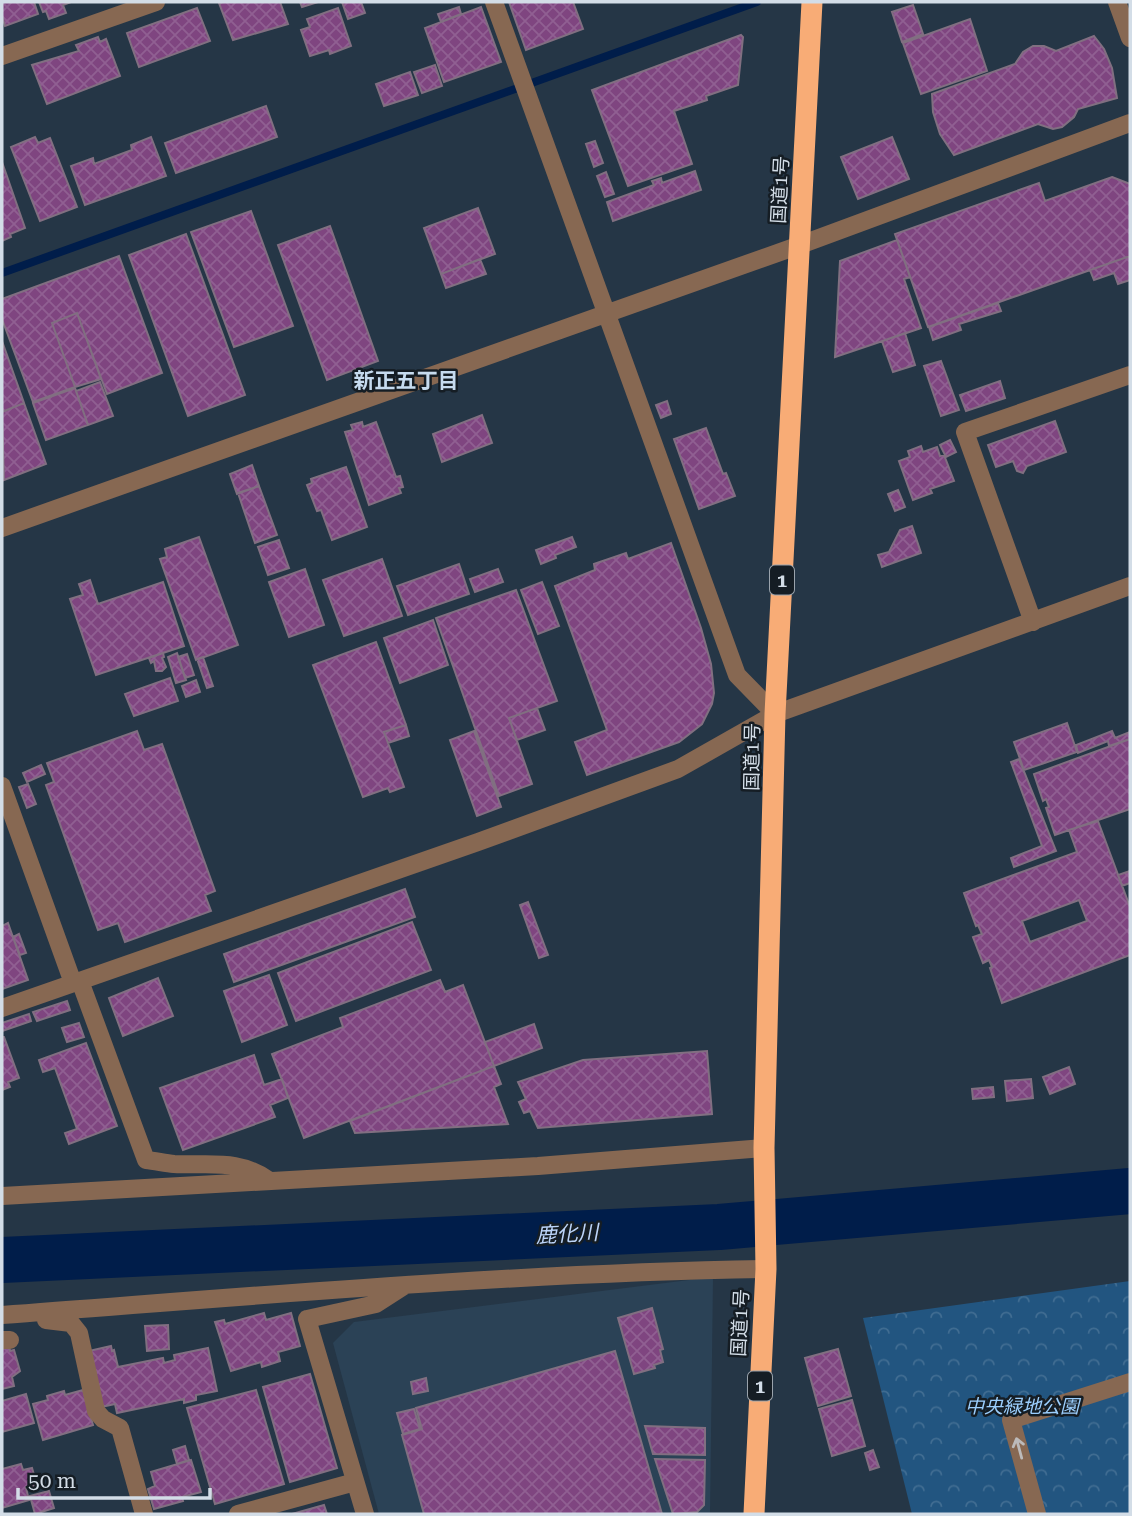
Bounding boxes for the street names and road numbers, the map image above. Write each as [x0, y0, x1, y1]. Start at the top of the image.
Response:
street label: 国道1号 [767, 156, 793, 224]
road number: 1 [770, 566, 794, 594]
street label: 国道1号 [740, 723, 764, 791]
street label: 国道1号 [727, 1289, 753, 1357]
road number: 1 [748, 1372, 772, 1400]

